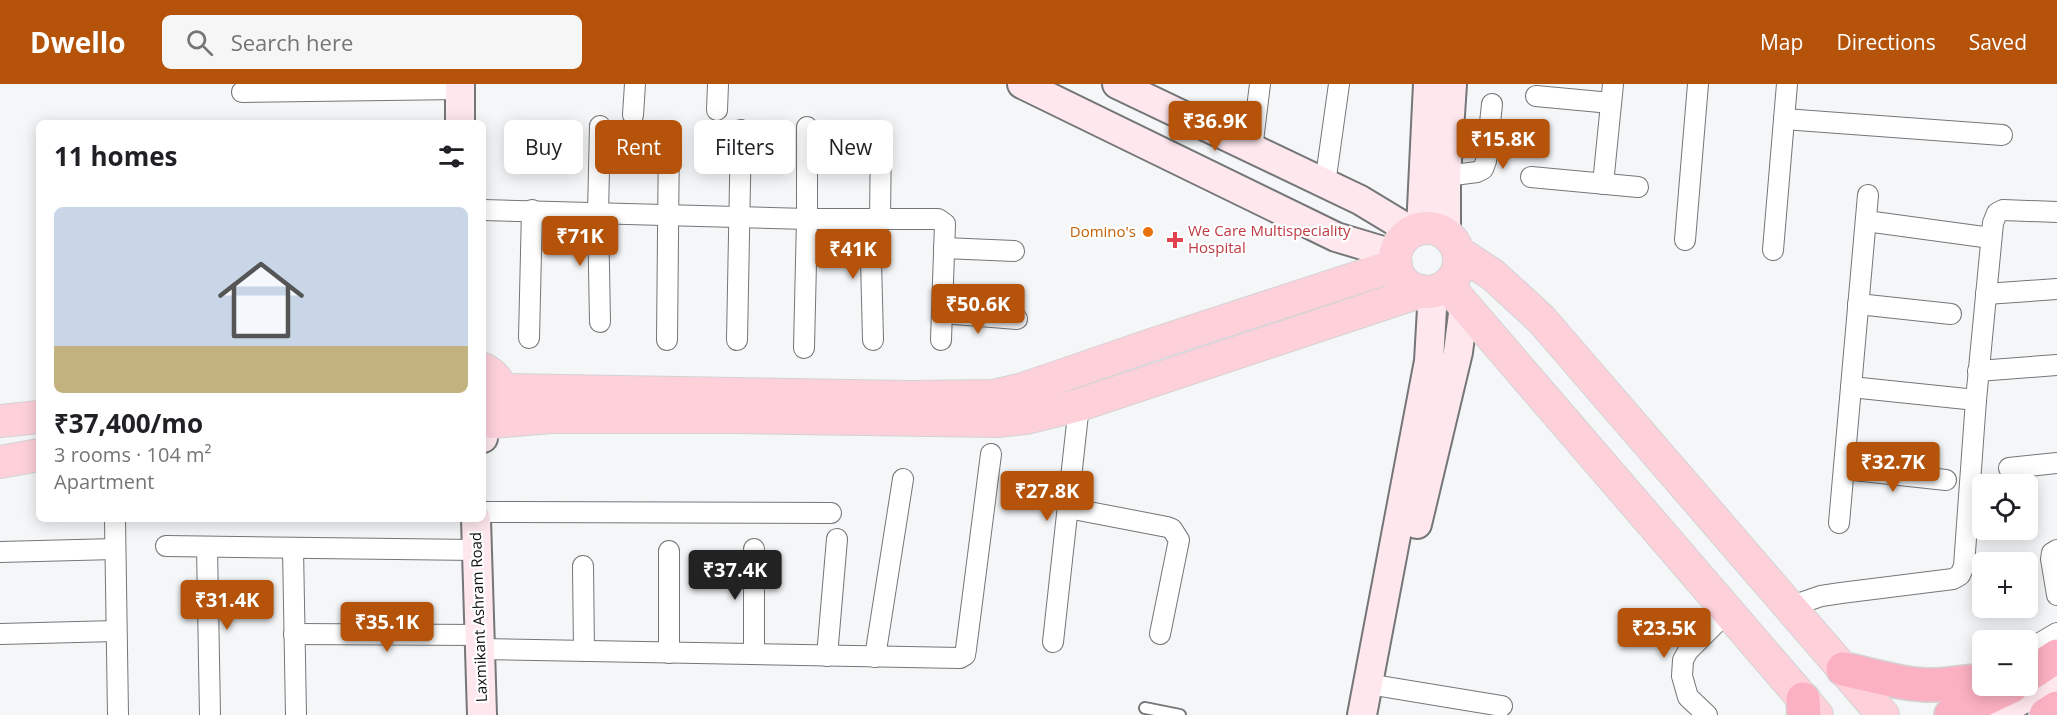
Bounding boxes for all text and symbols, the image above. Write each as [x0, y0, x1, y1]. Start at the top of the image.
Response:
search box [162, 15, 582, 69]
text: Dwello [30, 23, 126, 61]
icon: search [183, 26, 216, 59]
text: Search here [231, 27, 353, 57]
text: Map [1760, 28, 1803, 56]
text: Directions [1836, 28, 1936, 56]
text: Saved [1969, 28, 2027, 56]
pin: ₹36.9K [1166, 101, 1264, 152]
text: ₹36.9K [1183, 107, 1247, 134]
pin: ₹15.8K [1454, 119, 1552, 170]
chip: Buy [504, 120, 583, 174]
chip: Rent [595, 120, 682, 174]
chip: Filters [694, 120, 795, 174]
chip: New [807, 120, 893, 174]
text: ₹15.8K [1471, 125, 1535, 152]
text: 11 homes [54, 138, 178, 174]
icon: filters [435, 140, 468, 173]
pin: ₹71K [544, 216, 616, 267]
place label: We Care Multispeciality Hospital [1188, 220, 1351, 257]
place label: Domino's [1070, 221, 1136, 241]
text: ₹71K [556, 222, 604, 249]
marker: Domino's [1141, 225, 1155, 239]
pin: ₹41K [817, 229, 889, 280]
marker: We Care Multispeciality Hospital [1166, 231, 1184, 249]
text: ₹41K [829, 235, 877, 262]
icon: home [207, 246, 315, 354]
pin: ₹50.6K [929, 284, 1027, 335]
text: ₹50.6K [946, 290, 1010, 317]
text: ₹37,400/mo [54, 405, 203, 441]
text: 3 rooms · 104 m² [54, 441, 212, 468]
pin: ₹32.7K [1844, 442, 1942, 493]
text: ₹32.7K [1861, 448, 1925, 475]
text: Apartment [54, 468, 154, 495]
pin: ₹27.8K [998, 471, 1096, 522]
map controls [1972, 474, 2038, 696]
button: locate [1972, 474, 2038, 540]
text: ₹27.8K [1015, 477, 1079, 504]
street label: Laxmikant Ashram Road [465, 532, 491, 702]
pin: ₹37.4K [686, 550, 784, 601]
button: + [1972, 552, 2038, 618]
text: ₹37.4K [703, 556, 767, 583]
pin: ₹31.4K [178, 580, 276, 631]
text: ₹31.4K [195, 586, 259, 613]
pin: ₹35.1K [338, 602, 436, 653]
text: ₹35.1K [355, 608, 419, 635]
pin: ₹23.5K [1615, 608, 1713, 659]
text: ₹23.5K [1632, 614, 1696, 641]
button: − [1972, 630, 2038, 696]

